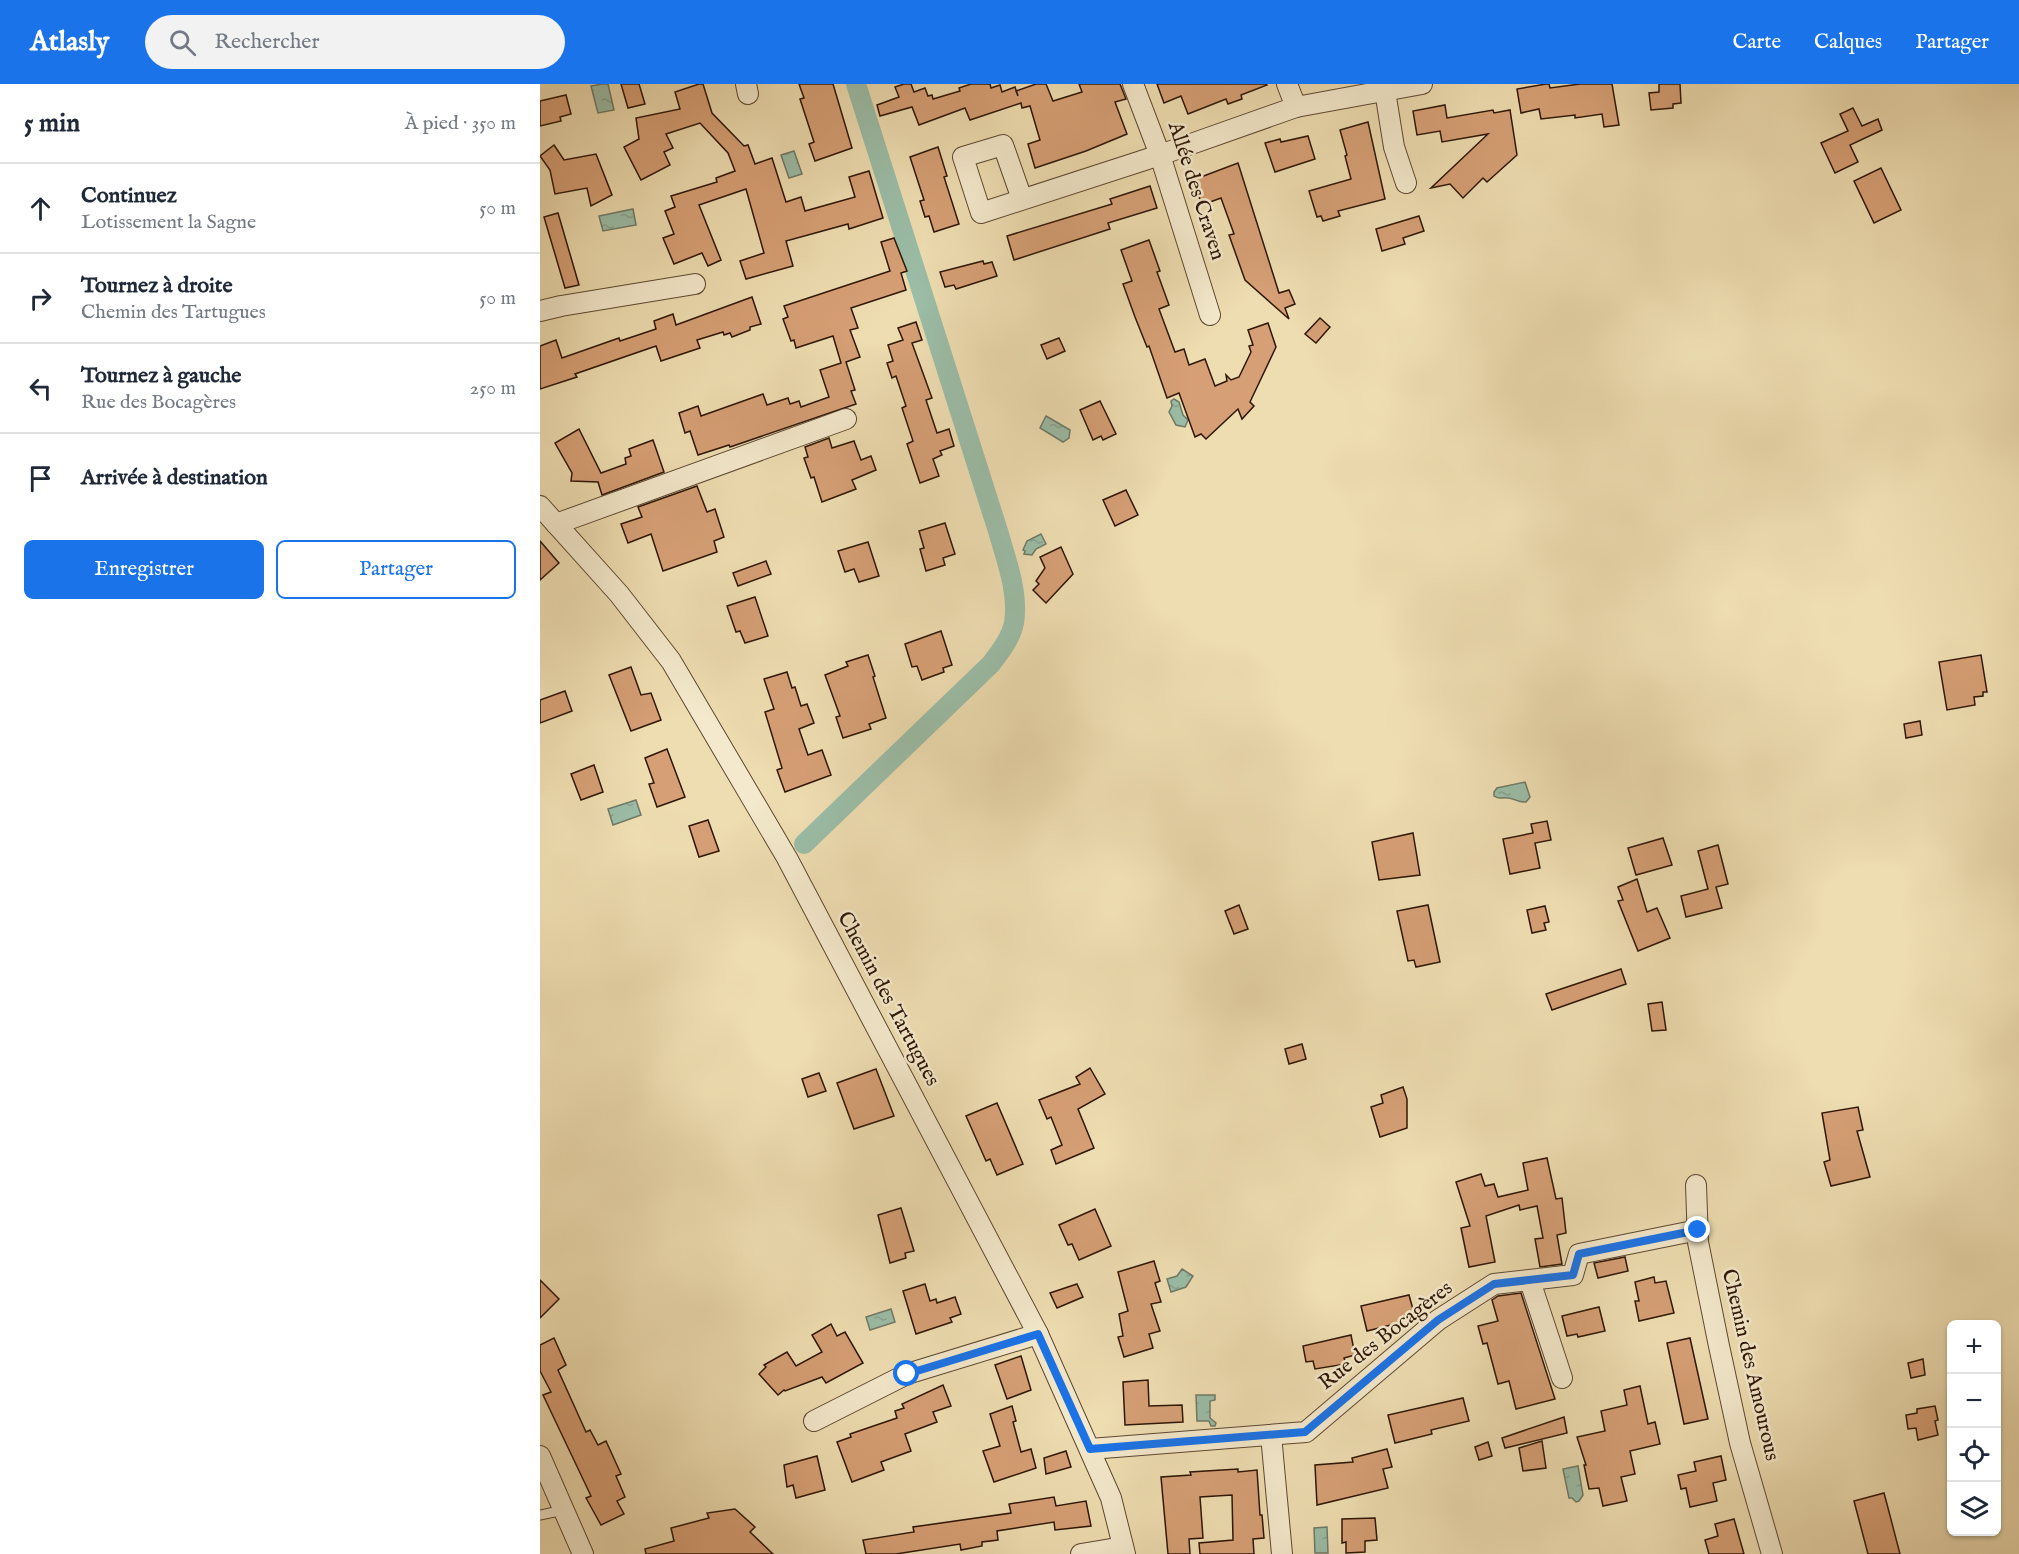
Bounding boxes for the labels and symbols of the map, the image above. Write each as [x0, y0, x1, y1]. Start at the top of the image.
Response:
street label: Allée des Craven [1161, 118, 1231, 264]
street label: Chemin des Tartugues [831, 907, 945, 1091]
route end [1684, 1216, 1710, 1242]
street label: Chemin des Amourous [1715, 1267, 1785, 1463]
street label: Rue des Bocagères [1314, 1275, 1458, 1397]
route start [893, 1360, 919, 1386]

